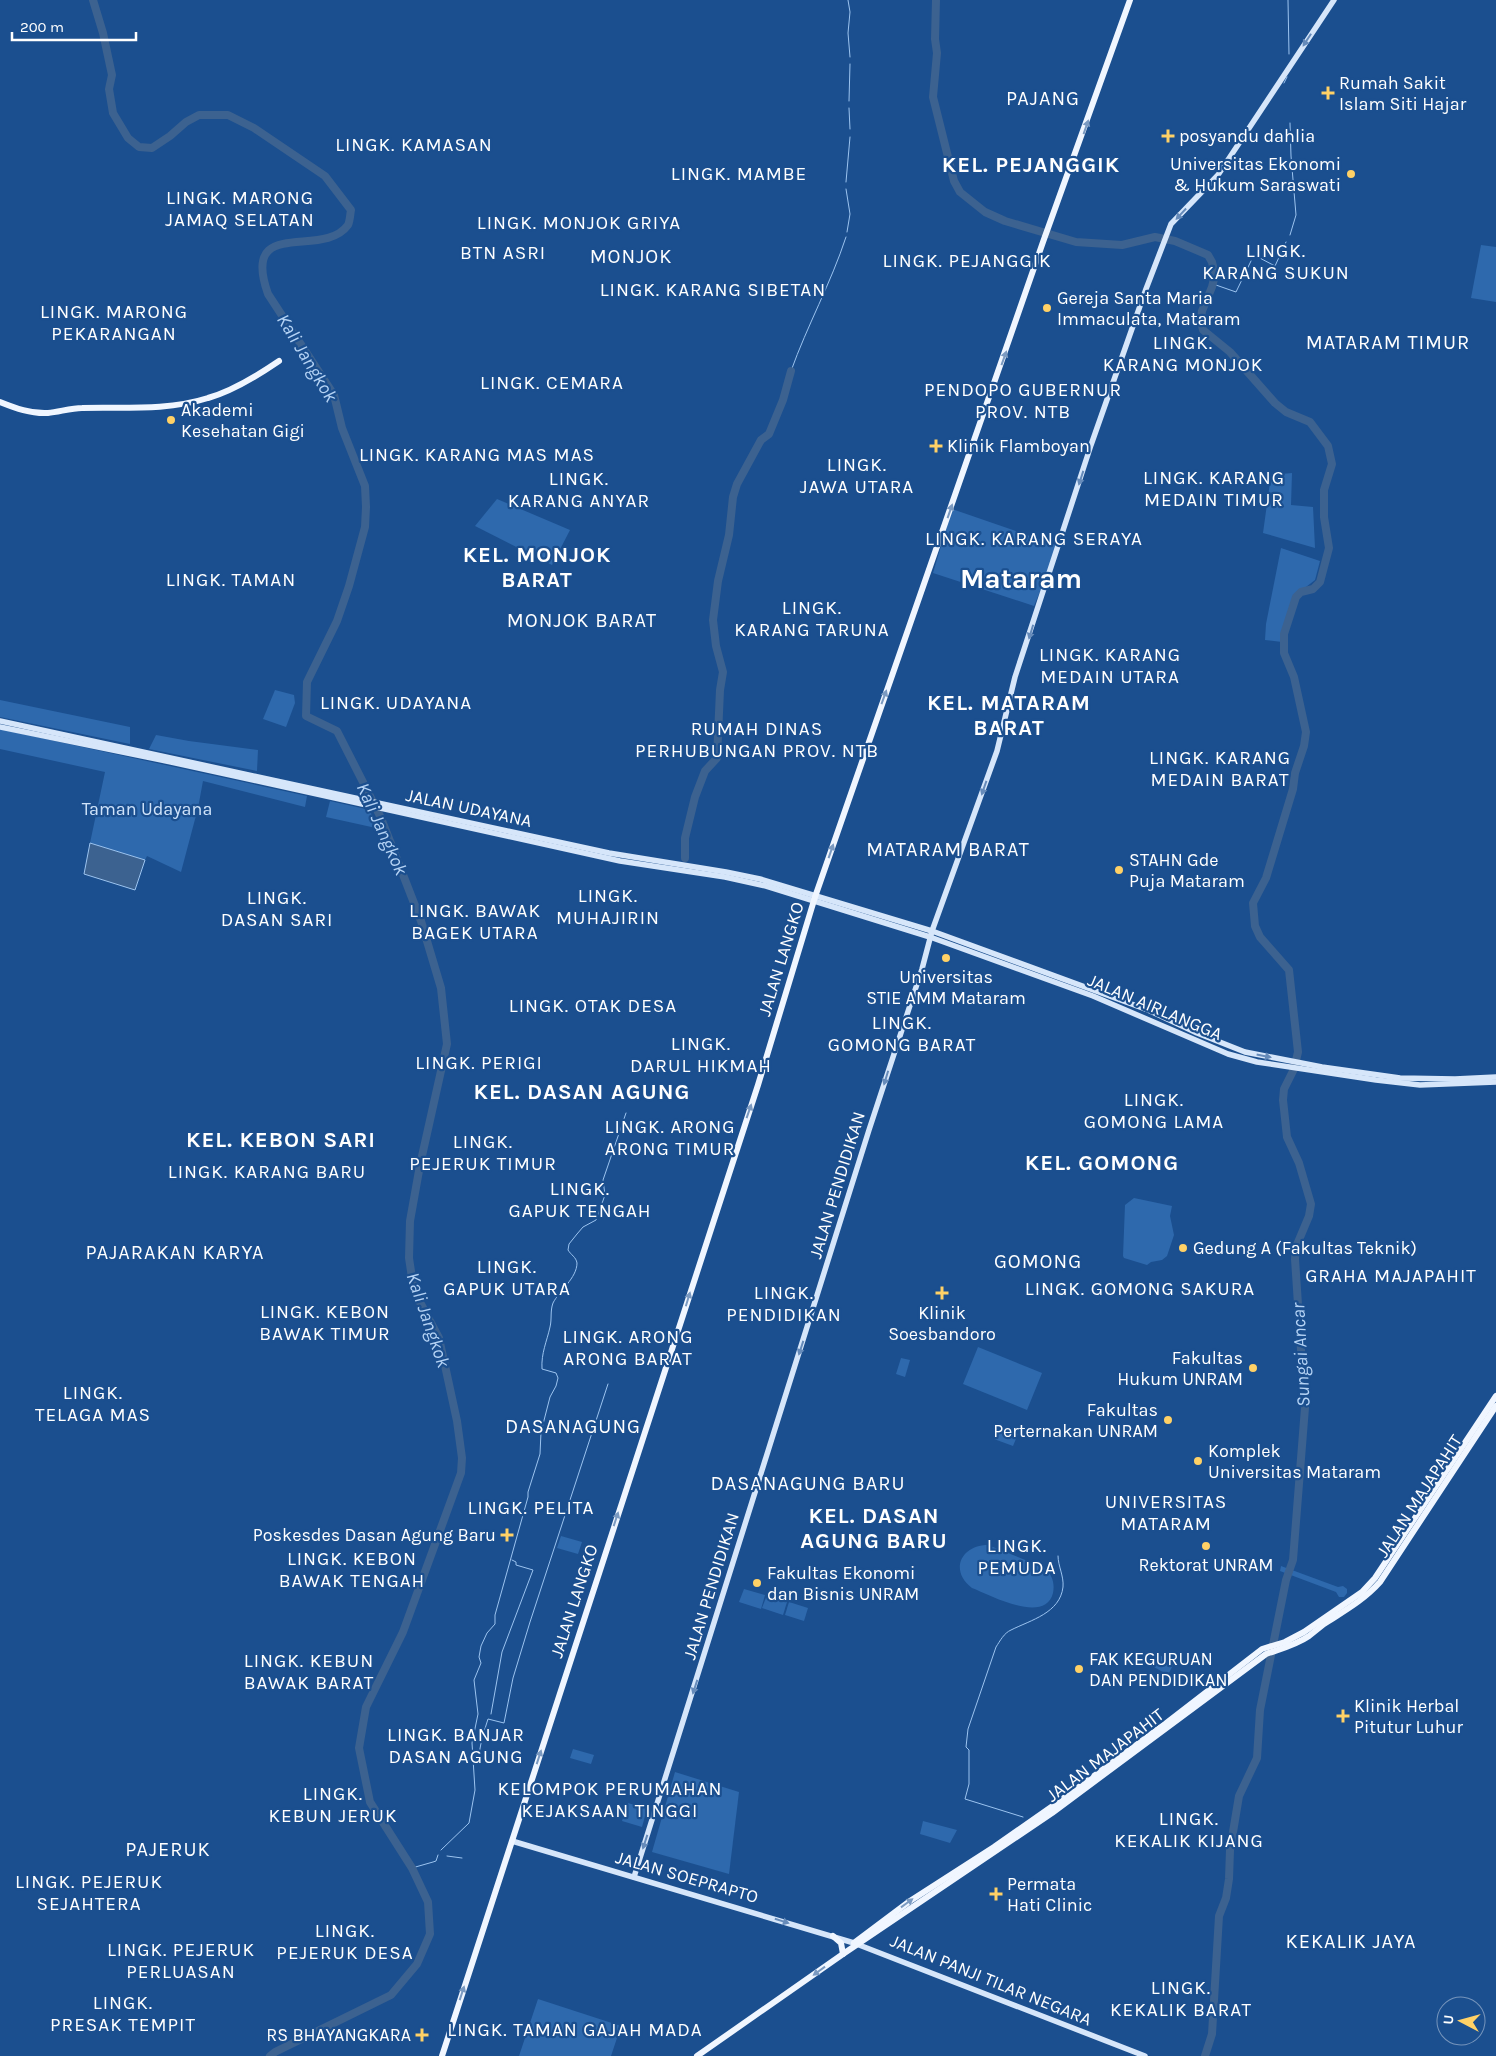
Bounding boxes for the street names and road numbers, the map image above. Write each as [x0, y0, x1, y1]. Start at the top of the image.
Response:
street label: JALAN UDAYANA [404, 784, 534, 832]
street label: JALAN LANGKO [753, 899, 809, 1019]
street label: JALAN AIRLANGGA [1084, 969, 1226, 1045]
street label: JALAN PENDIDIKAN [804, 1109, 870, 1261]
street label: JALAN MAJAPAHIT [1371, 1431, 1467, 1561]
street label: JALAN PENDIDIKAN [678, 1510, 744, 1662]
street label: JALAN LANGKO [545, 1541, 603, 1661]
street label: JALAN MAJAPAHIT [1042, 1704, 1168, 1806]
street label: JALAN SOEPRAPTO [613, 1846, 761, 1908]
street label: JALAN PANJI TILAR NEGARA [887, 1929, 1095, 2031]

